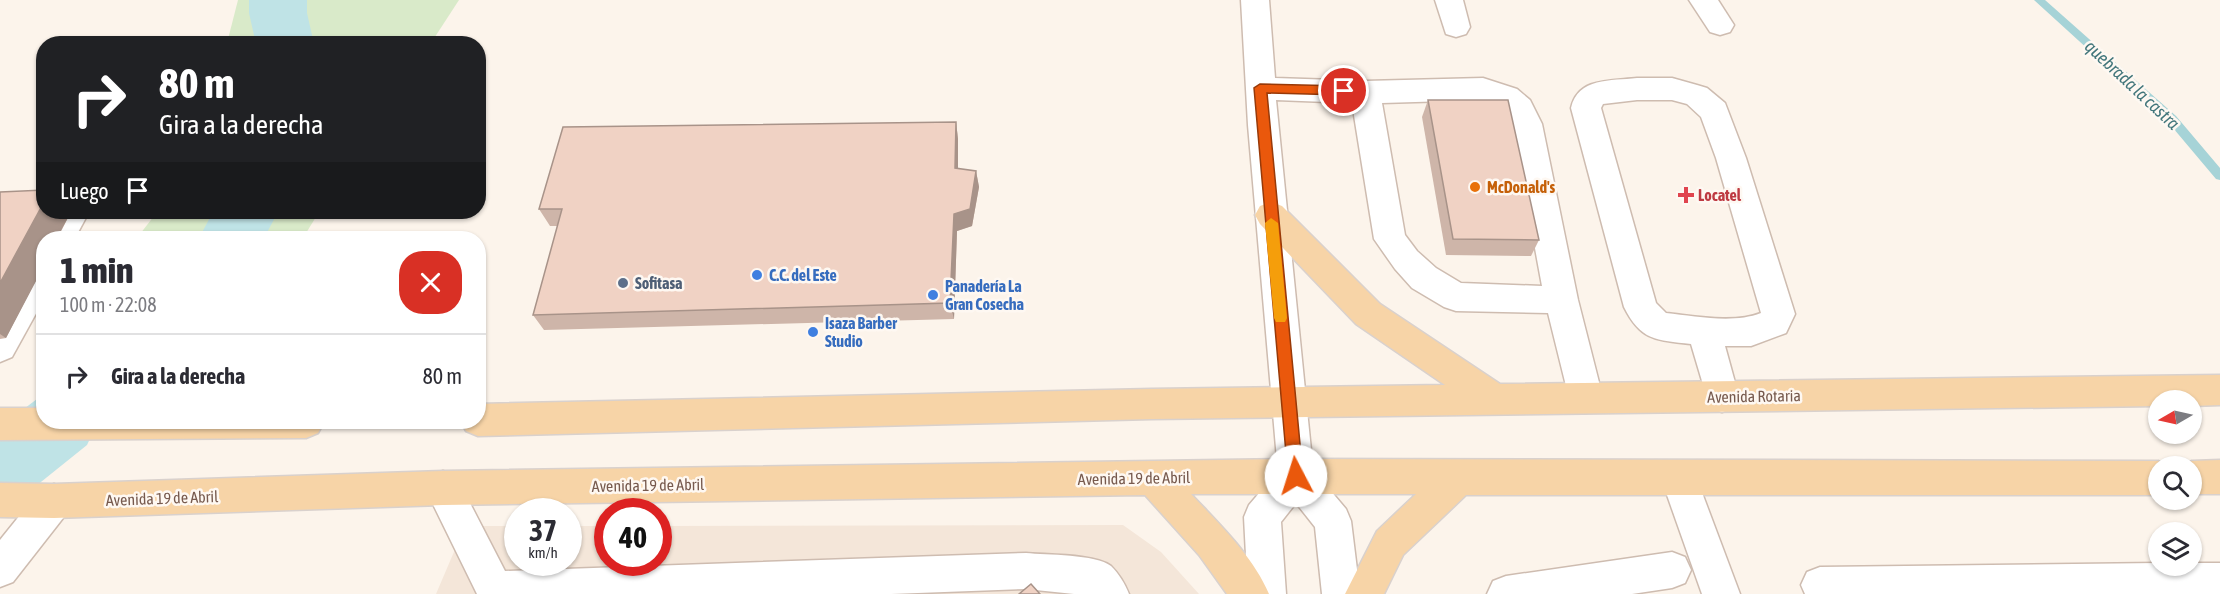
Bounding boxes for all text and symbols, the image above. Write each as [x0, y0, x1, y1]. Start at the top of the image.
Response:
water label: quebrada la castra [2081, 36, 2184, 134]
text: 80 m [159, 59, 234, 107]
icon: right [60, 60, 138, 138]
pin [1318, 65, 1369, 116]
icon: arrive [1327, 74, 1360, 107]
text: Gira a la derecha [159, 109, 324, 140]
icon: arrive [121, 174, 154, 207]
text: Luego [60, 178, 109, 204]
place label: McDonald's [1487, 178, 1556, 196]
marker: McDonald's [1468, 180, 1482, 194]
place label: Locatel [1698, 186, 1742, 204]
marker: Locatel [1679, 188, 1693, 202]
text: 1 min [60, 249, 134, 291]
button: close [399, 251, 462, 314]
place label: C.C. del Este [769, 266, 837, 284]
marker: C.C. del Este [750, 268, 764, 282]
place label: Sofitasa [635, 274, 682, 292]
marker: Sofitasa [616, 276, 630, 290]
place label: Panadería La Gran Cosecha [945, 277, 1024, 313]
marker: Panadería La Gran Cosecha [926, 288, 940, 302]
text: 100 m · 22:08 [60, 293, 157, 316]
place label: Isaza Barber Studio [825, 314, 897, 350]
marker: Isaza Barber Studio [806, 325, 820, 339]
icon: right [60, 360, 93, 393]
text: Gira a la derecha [111, 363, 245, 389]
text: 80 m [422, 363, 462, 389]
street label: Avenida Rotaria [1707, 386, 1801, 406]
north arrow [2148, 390, 2202, 444]
map controls [2148, 390, 2202, 576]
position arrow [1264, 444, 1328, 508]
button: search [2148, 456, 2202, 510]
street label: Avenida 19 de Abril [1078, 468, 1191, 488]
street label: Avenida 19 de Abril [592, 475, 705, 495]
street label: Avenida 19 de Abril [105, 487, 219, 509]
speed limit sign: 40 [594, 498, 672, 576]
text: 37 [529, 513, 557, 547]
button: layers [2148, 522, 2202, 576]
text: km/h [528, 544, 558, 561]

